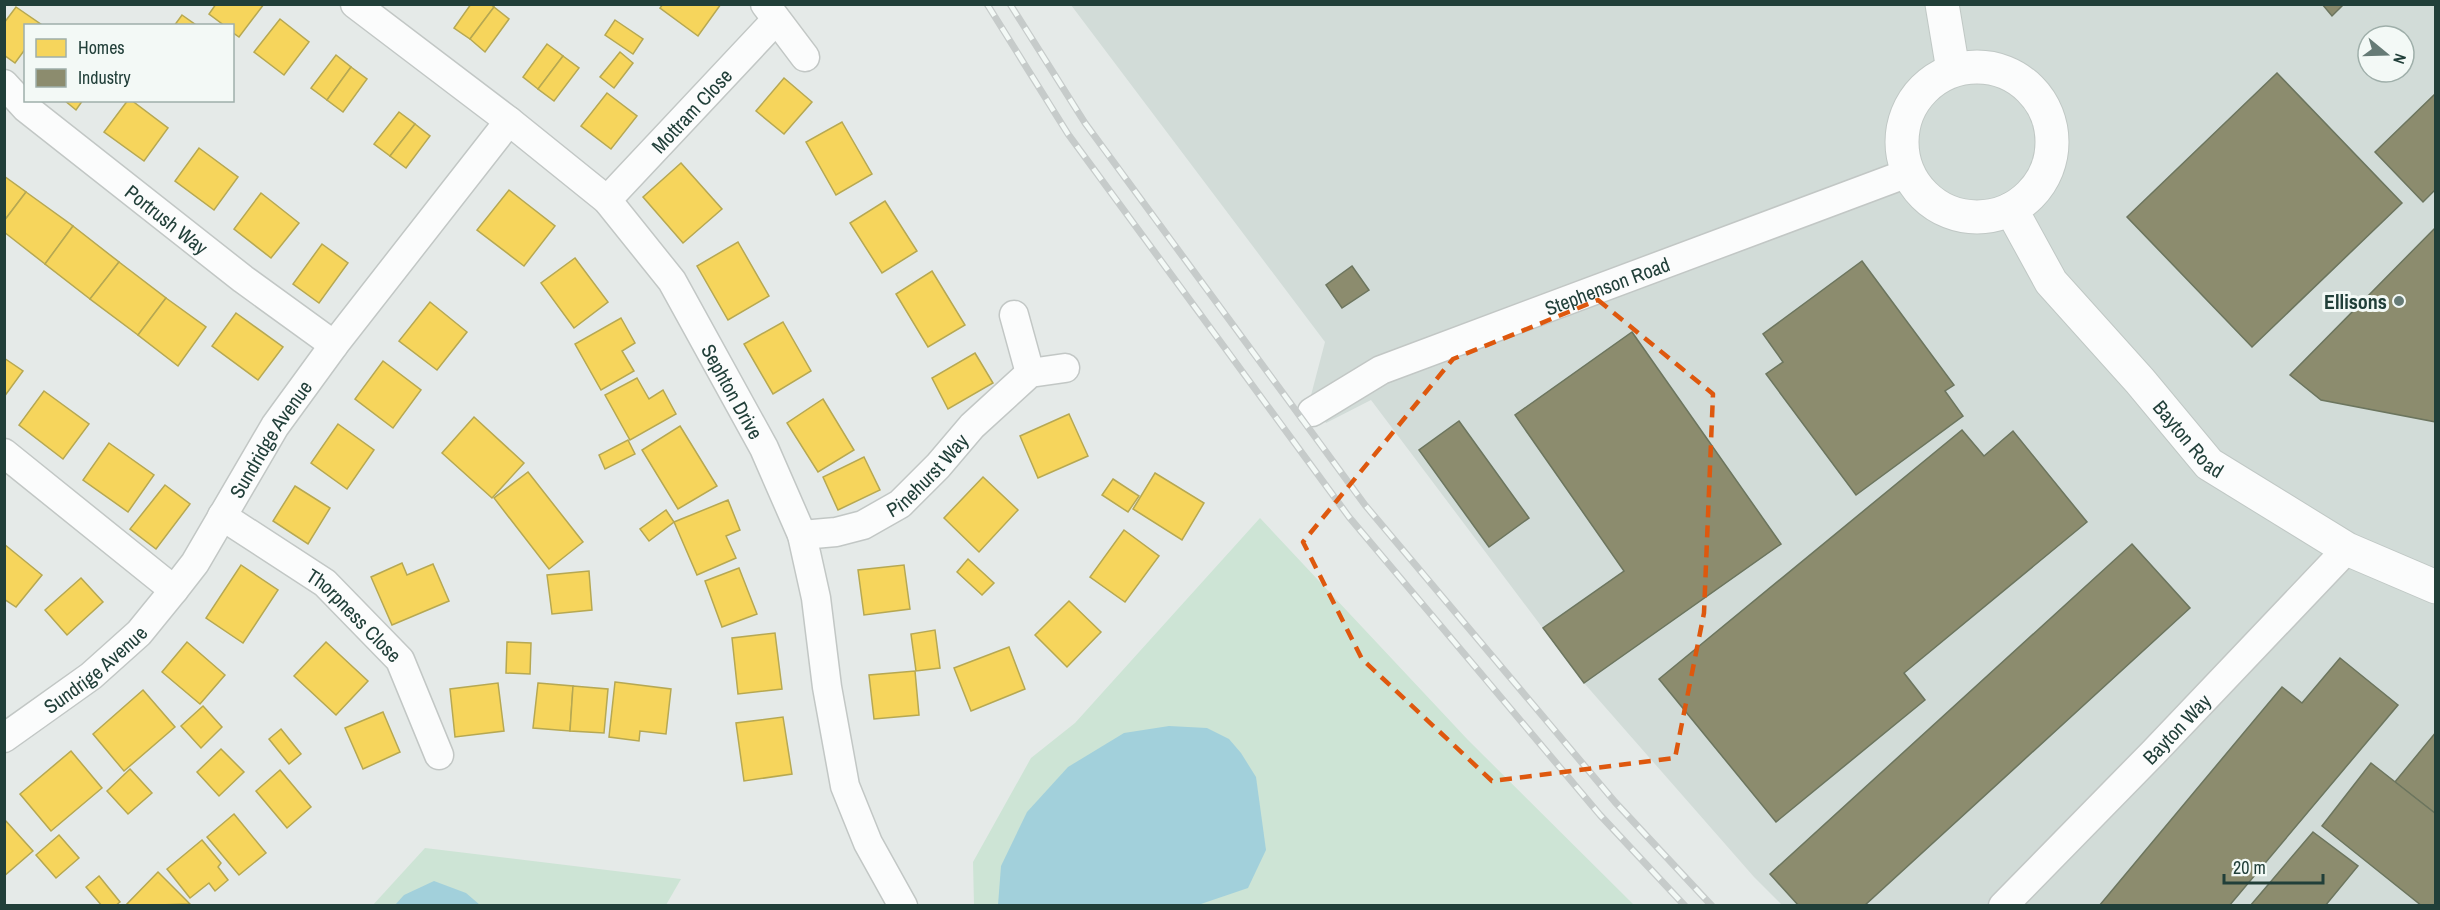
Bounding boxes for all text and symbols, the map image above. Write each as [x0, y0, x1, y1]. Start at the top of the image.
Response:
legend [24, 24, 234, 102]
north arrow [2356, 24, 2416, 84]
text: Homes [78, 35, 125, 60]
text: N [2388, 51, 2412, 67]
street label: Mottram Close [645, 62, 738, 158]
text: Industry [78, 65, 131, 90]
street label: Portrush Way [120, 178, 215, 261]
street label: Stephenson Road [1541, 250, 1673, 321]
place label: Ellisons [2324, 288, 2387, 315]
marker: Ellisons [2392, 294, 2406, 308]
street label: Sephton Drive [696, 339, 770, 444]
street label: Sundridge Avenue [223, 375, 318, 503]
street label: Bayton Road [2148, 394, 2229, 483]
street label: Pinehurst Way [881, 427, 974, 523]
street label: Thorpness Close [302, 561, 408, 668]
street label: Sundrige Avenue [38, 620, 153, 719]
street label: Bayton Way [2136, 687, 2217, 770]
scale bar [2224, 847, 2323, 885]
text: 20 m [2233, 855, 2266, 880]

